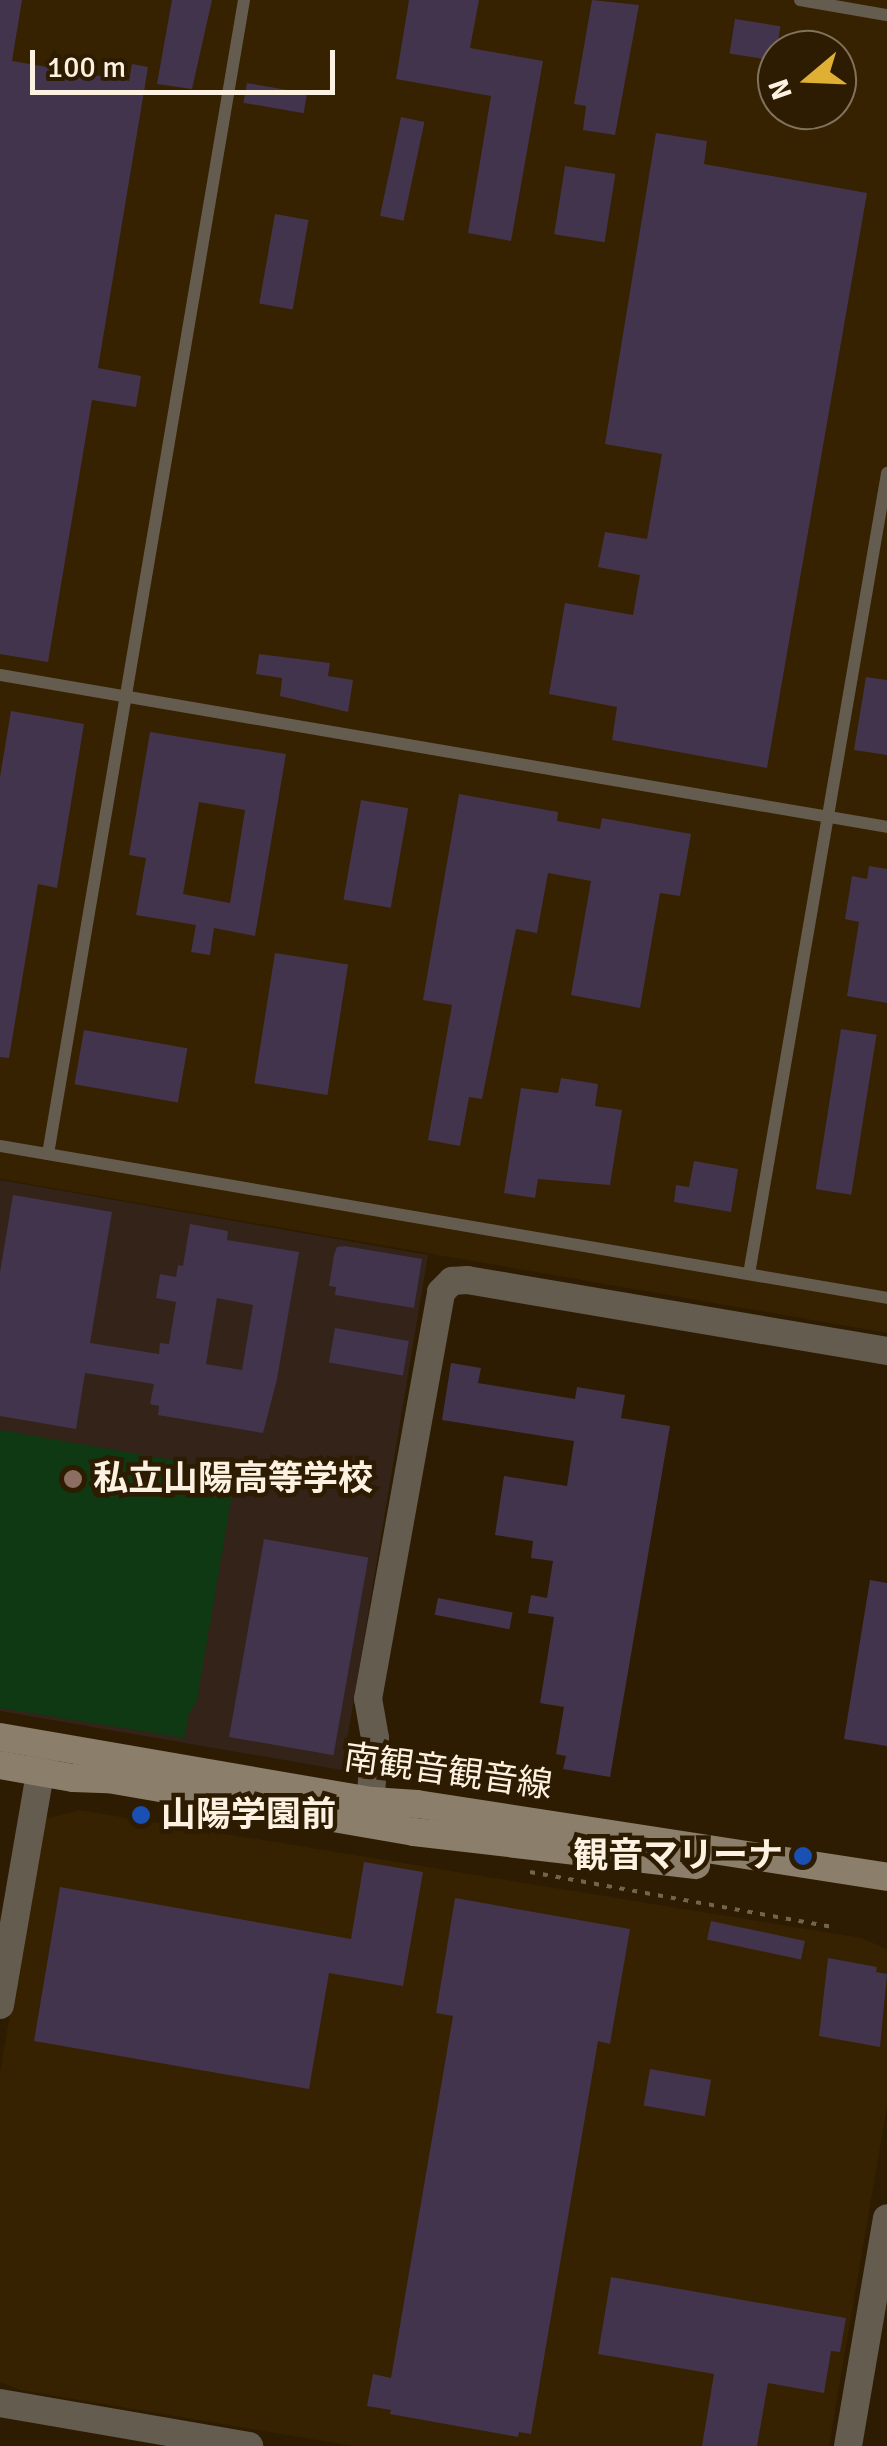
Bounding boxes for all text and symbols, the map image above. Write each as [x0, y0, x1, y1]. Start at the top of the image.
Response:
scale bar [35, 30, 340, 92]
north arrow [757, 30, 857, 130]
text: 100 m [47, 49, 126, 86]
text: N [761, 74, 800, 104]
place label: 私立山陽高等学校 [93, 1458, 373, 1500]
marker: 私立山陽高等学校 [62, 1468, 84, 1490]
street label: 南観音観音線 [341, 1737, 555, 1807]
place label: 山陽学園前 [161, 1794, 336, 1836]
marker: 山陽学園前 [130, 1804, 152, 1826]
place label: 観音マリーナ [573, 1835, 783, 1877]
marker: 観音マリーナ [792, 1845, 814, 1867]

